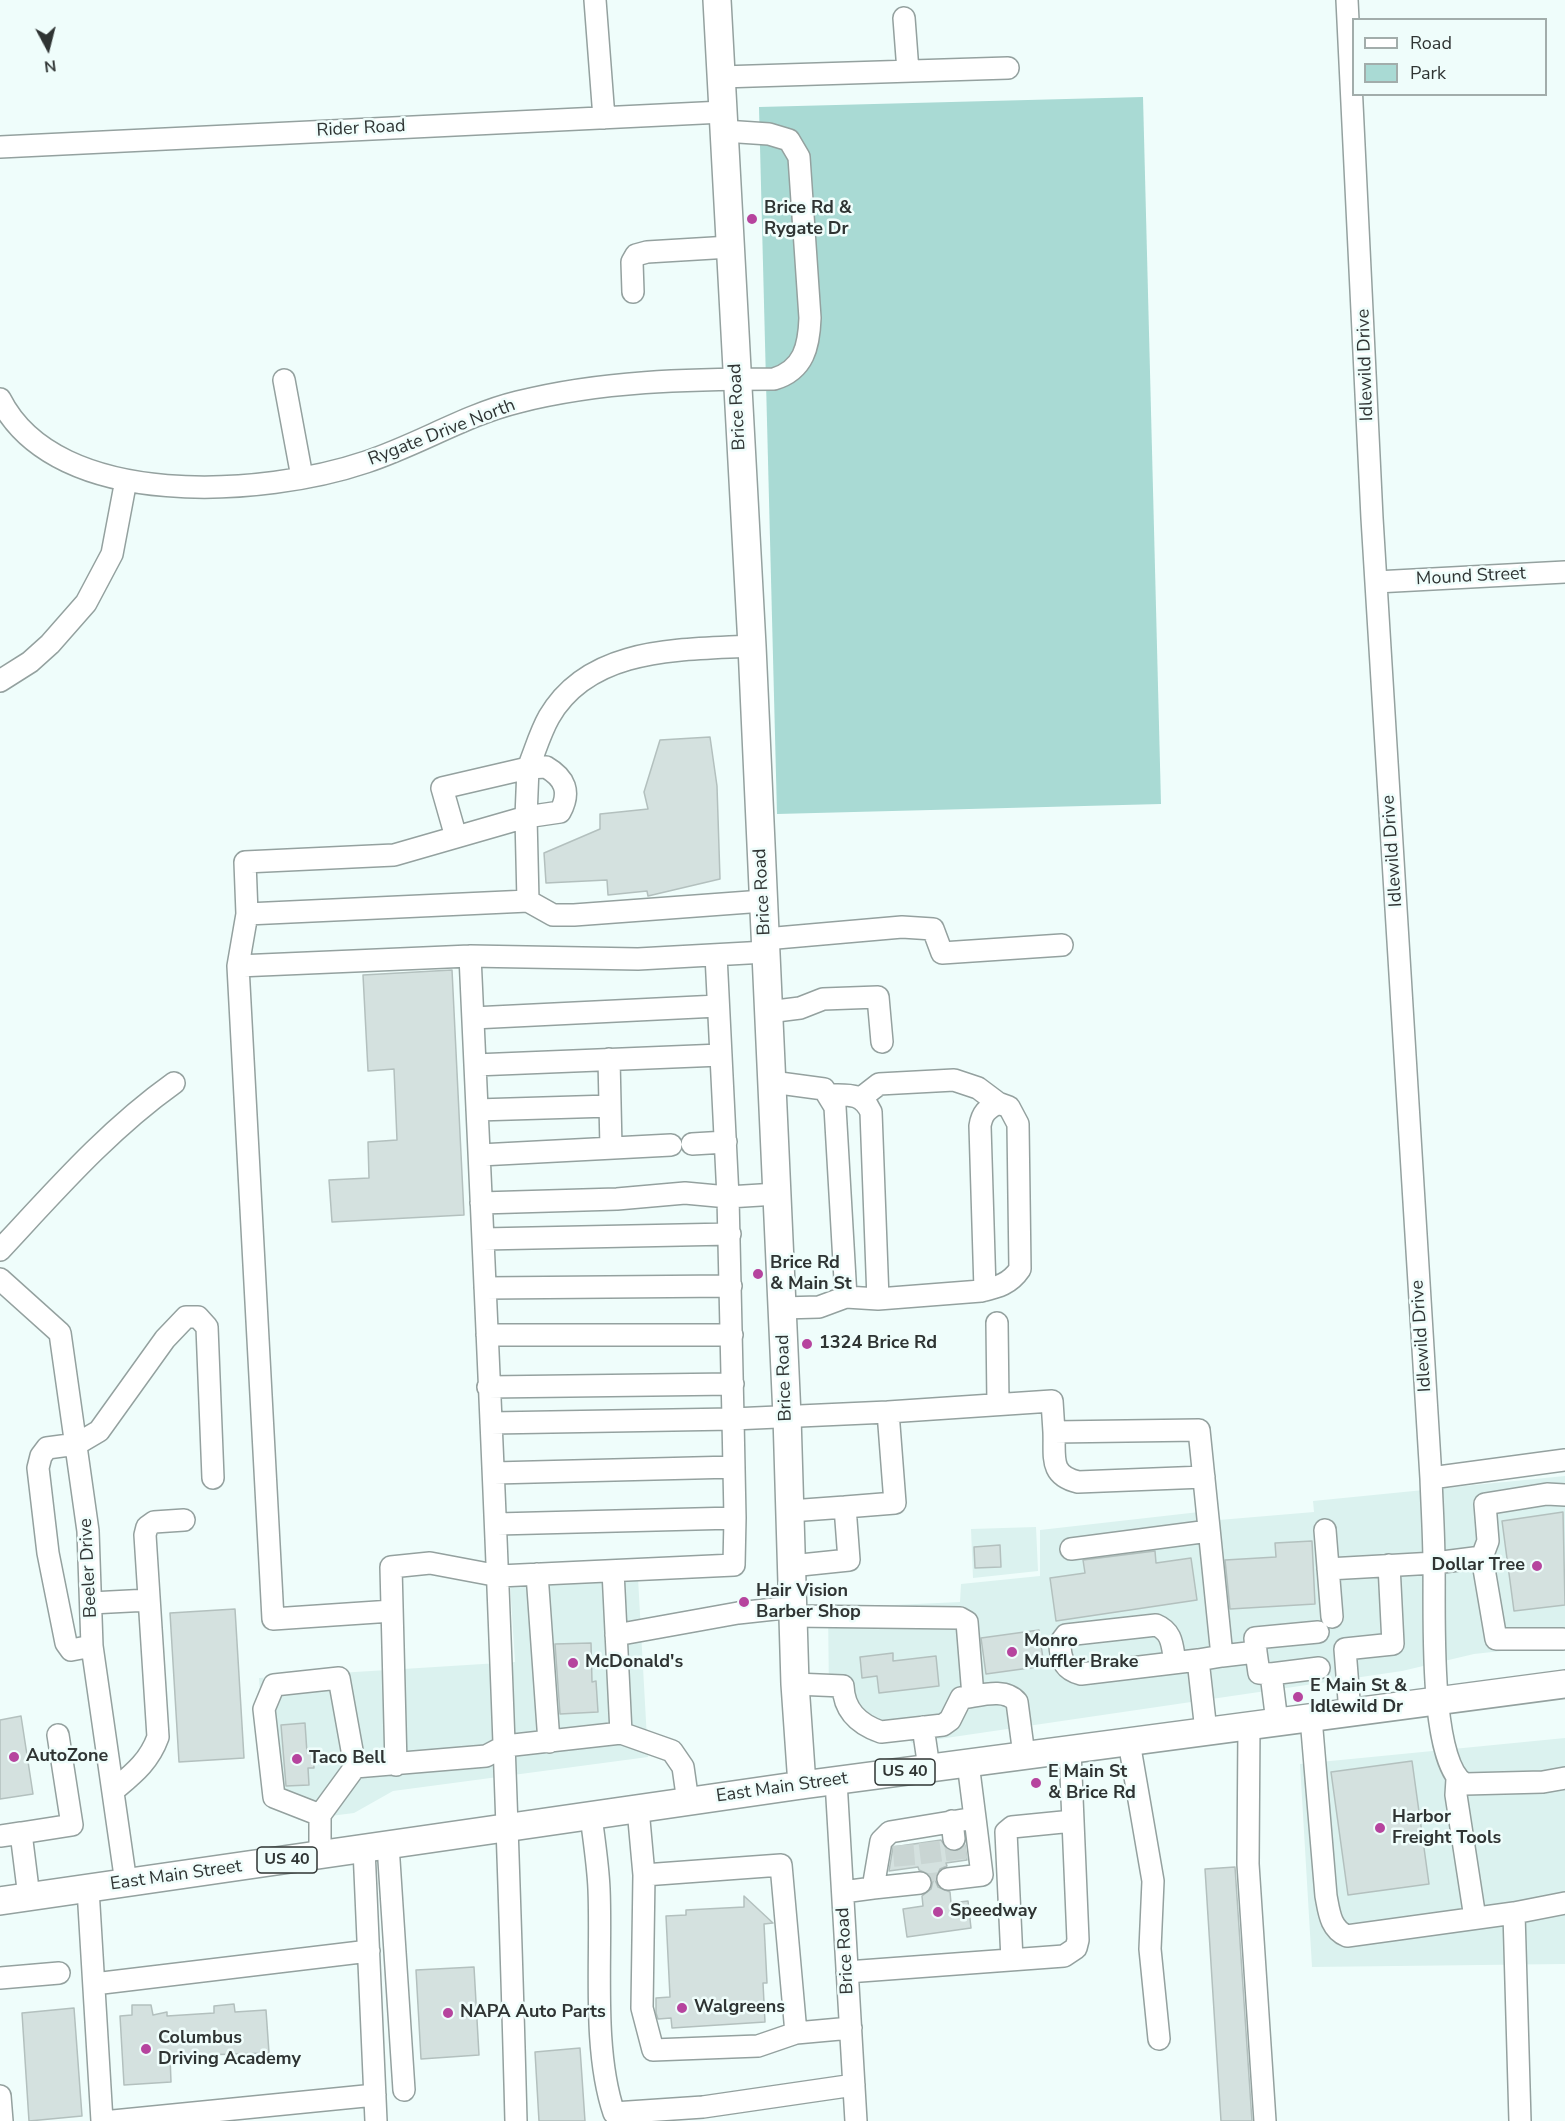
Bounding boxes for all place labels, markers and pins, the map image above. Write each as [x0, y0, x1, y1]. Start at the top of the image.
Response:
place label: Brice Rd & Rygate Dr [764, 198, 852, 240]
marker: Brice Rd & Rygate Dr [745, 212, 759, 226]
place label: Brice Rd & Main St [770, 1253, 852, 1296]
marker: Brice Rd & Main St [751, 1267, 765, 1281]
place label: 1324 Brice Rd [819, 1333, 937, 1355]
marker: 1324 Brice Rd [800, 1337, 814, 1351]
place label: Dollar Tree [1431, 1555, 1525, 1577]
marker: Dollar Tree [1530, 1559, 1544, 1573]
place label: Hair Vision Barber Shop [756, 1581, 861, 1624]
marker: Hair Vision Barber Shop [737, 1595, 751, 1609]
place label: Monro Muffler Brake [1024, 1631, 1138, 1674]
marker: Monro Muffler Brake [1005, 1645, 1019, 1659]
place label: McDonald's [585, 1652, 683, 1674]
marker: McDonald's [566, 1656, 580, 1670]
place label: E Main St & Idlewild Dr [1310, 1676, 1407, 1718]
marker: E Main St & Idlewild Dr [1291, 1690, 1305, 1704]
place label: AutoZone [26, 1746, 108, 1768]
place label: Taco Bell [309, 1748, 386, 1770]
marker: AutoZone [7, 1750, 21, 1764]
marker: Taco Bell [290, 1752, 304, 1766]
place label: E Main St & Brice Rd [1048, 1762, 1136, 1804]
marker: E Main St & Brice Rd [1029, 1776, 1043, 1790]
place label: Harbor Freight Tools [1392, 1807, 1501, 1850]
marker: Harbor Freight Tools [1373, 1821, 1387, 1835]
place label: Speedway [950, 1901, 1037, 1923]
marker: Speedway [931, 1905, 945, 1919]
place label: Walgreens [694, 1997, 785, 2019]
marker: Walgreens [675, 2001, 689, 2015]
place label: NAPA Auto Parts [460, 2002, 606, 2024]
marker: NAPA Auto Parts [441, 2006, 455, 2020]
place label: Columbus Driving Academy [158, 2028, 301, 2070]
marker: Columbus Driving Academy [139, 2042, 153, 2056]

